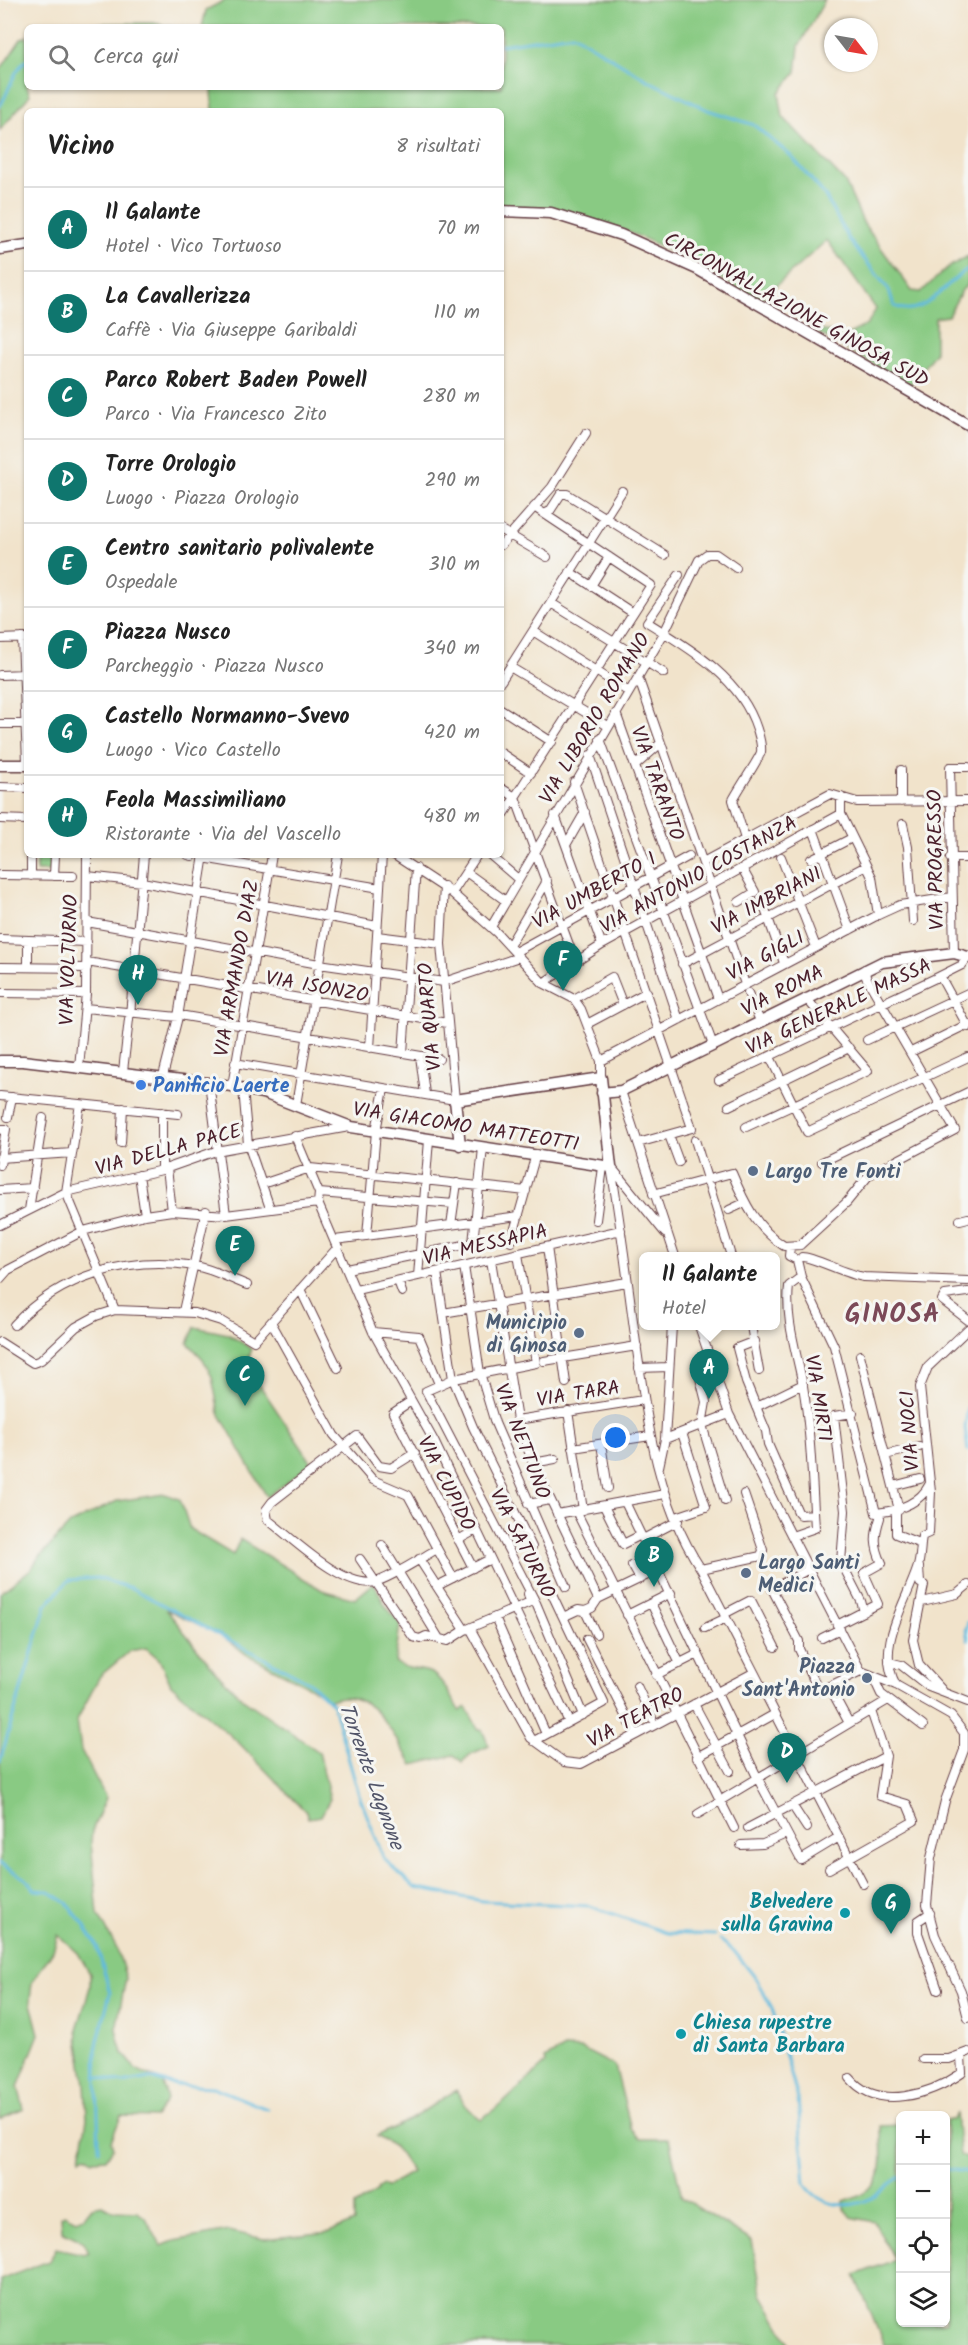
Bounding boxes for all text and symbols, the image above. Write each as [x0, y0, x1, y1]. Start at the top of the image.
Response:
north arrow [824, 18, 878, 72]
search box [24, 24, 504, 90]
text: Cerca qui [93, 40, 179, 75]
icon: search [45, 41, 78, 74]
text: Vicino [48, 126, 114, 168]
text: 8 risultati [396, 131, 480, 163]
text: Il Galante [105, 196, 200, 231]
text: A [61, 213, 74, 245]
text: 70 m [437, 213, 480, 245]
street label: CIRCONVALLAZIONE GINOSA SUD [657, 224, 935, 397]
text: Hotel · Vico Tortuoso [105, 231, 282, 263]
text: La Cavallerizza [105, 280, 250, 315]
text: B [61, 297, 74, 329]
text: 110 m [434, 297, 480, 329]
text: Caffè · Via Giuseppe Garibaldi [105, 315, 357, 347]
text: Parco Robert Baden Powell [105, 364, 367, 399]
text: C [61, 381, 74, 413]
text: 280 m [422, 381, 480, 413]
text: Parco · Via Francesco Zito [105, 399, 327, 431]
text: Torre Orologio [105, 448, 236, 483]
text: D [61, 465, 74, 497]
text: 290 m [425, 465, 480, 497]
text: Luogo · Piazza Orologio [105, 483, 299, 515]
text: Centro sanitario polivalente [105, 532, 374, 567]
text: E [62, 549, 73, 581]
text: 310 m [428, 549, 480, 581]
text: Ospedale [105, 567, 178, 599]
text: Piazza Nusco [105, 616, 230, 651]
street label: VIA LIBORIO ROMANO [532, 627, 660, 811]
text: F [62, 633, 73, 665]
text: 340 m [424, 633, 480, 665]
text: Parcheggio · Piazza Nusco [105, 651, 324, 683]
text: Castello Normanno-Svevo [105, 700, 350, 735]
text: G [62, 717, 73, 749]
text: 420 m [423, 717, 480, 749]
street label: VIA TARANTO [621, 722, 692, 846]
text: Luogo · Vico Castello [105, 735, 281, 767]
text: Feola Massimiliano [105, 784, 286, 819]
street label: VIA PROGRESSO [920, 789, 954, 931]
text: H [61, 801, 74, 833]
text: 480 m [423, 801, 480, 833]
street label: VIA ANTONIO COSTANZA [594, 808, 804, 943]
text: Ristorante · Via del Vascello [105, 819, 341, 851]
street label: VIA UMBERTO I [527, 844, 663, 939]
street label: VIA IMBRIANI [706, 859, 828, 944]
street label: VIA ARMANDO DIAZ [207, 877, 269, 1059]
street label: VIA VOLTURNO [52, 894, 88, 1026]
street label: VIA GIGLI [721, 923, 811, 991]
pin: F [544, 942, 582, 991]
street label: VIA GENERALE MASSA [741, 951, 937, 1065]
pin: H [118, 956, 158, 1005]
street label: VIA ROMA [736, 957, 830, 1026]
street label: VIA QUARTO [410, 961, 452, 1072]
street label: VIA ISONZO [263, 963, 371, 1013]
place label: Panificio Laerte [153, 1071, 290, 1103]
marker: Panificio Laerte [134, 1078, 148, 1092]
street label: VIA GIACOMO MATTEOTTI [350, 1094, 581, 1162]
street label: VIA DELLA PACE [92, 1116, 247, 1186]
place label: Largo Tre Fonti [765, 1157, 901, 1189]
marker: Largo Tre Fonti [746, 1164, 760, 1178]
street label: VIA MESSAPIA [420, 1216, 551, 1276]
pin: E [216, 1226, 254, 1276]
popup [639, 1252, 780, 1330]
text: Il Galante [662, 1258, 757, 1293]
text: Hotel [662, 1293, 706, 1325]
district label: GINOSA [845, 1294, 941, 1336]
place label: Municipio di Ginosa [486, 1308, 567, 1363]
marker: Municipio di Ginosa [572, 1326, 586, 1340]
pin: A [690, 1350, 728, 1399]
street label: VIA MIRTI [794, 1353, 840, 1444]
pin: C [226, 1356, 264, 1406]
street label: VIA TARA [534, 1373, 622, 1417]
street label: VIA NETTUNO [484, 1379, 558, 1504]
street label: VIA NOCI [892, 1389, 930, 1472]
your location [601, 1423, 630, 1452]
street label: VIA CUPIDO [408, 1431, 483, 1537]
street label: VIA SATURNO [480, 1483, 563, 1605]
pin: B [634, 1538, 674, 1587]
place label: Largo Santi Medici [758, 1548, 860, 1603]
marker: Largo Santi Medici [739, 1566, 753, 1580]
place label: Piazza Sant'Antonio [742, 1652, 855, 1707]
marker: Piazza Sant'Antonio [860, 1671, 874, 1685]
street label: VIA TEATRO [582, 1680, 690, 1758]
water label: Torrente Lagnone [329, 1699, 413, 1857]
pin: D [768, 1734, 806, 1783]
pin: G [872, 1884, 910, 1934]
place label: Belvedere sulla Gravina [721, 1887, 833, 1942]
marker: Belvedere sulla Gravina [838, 1906, 852, 1920]
place label: Chiesa rupestre di Santa Barbara [693, 2008, 845, 2063]
marker: Chiesa rupestre di Santa Barbara [674, 2027, 688, 2041]
map controls [896, 2111, 950, 2327]
button: + [896, 2111, 950, 2165]
button: − [896, 2165, 950, 2219]
button: locate [896, 2219, 950, 2273]
button: layers [896, 2273, 950, 2327]

